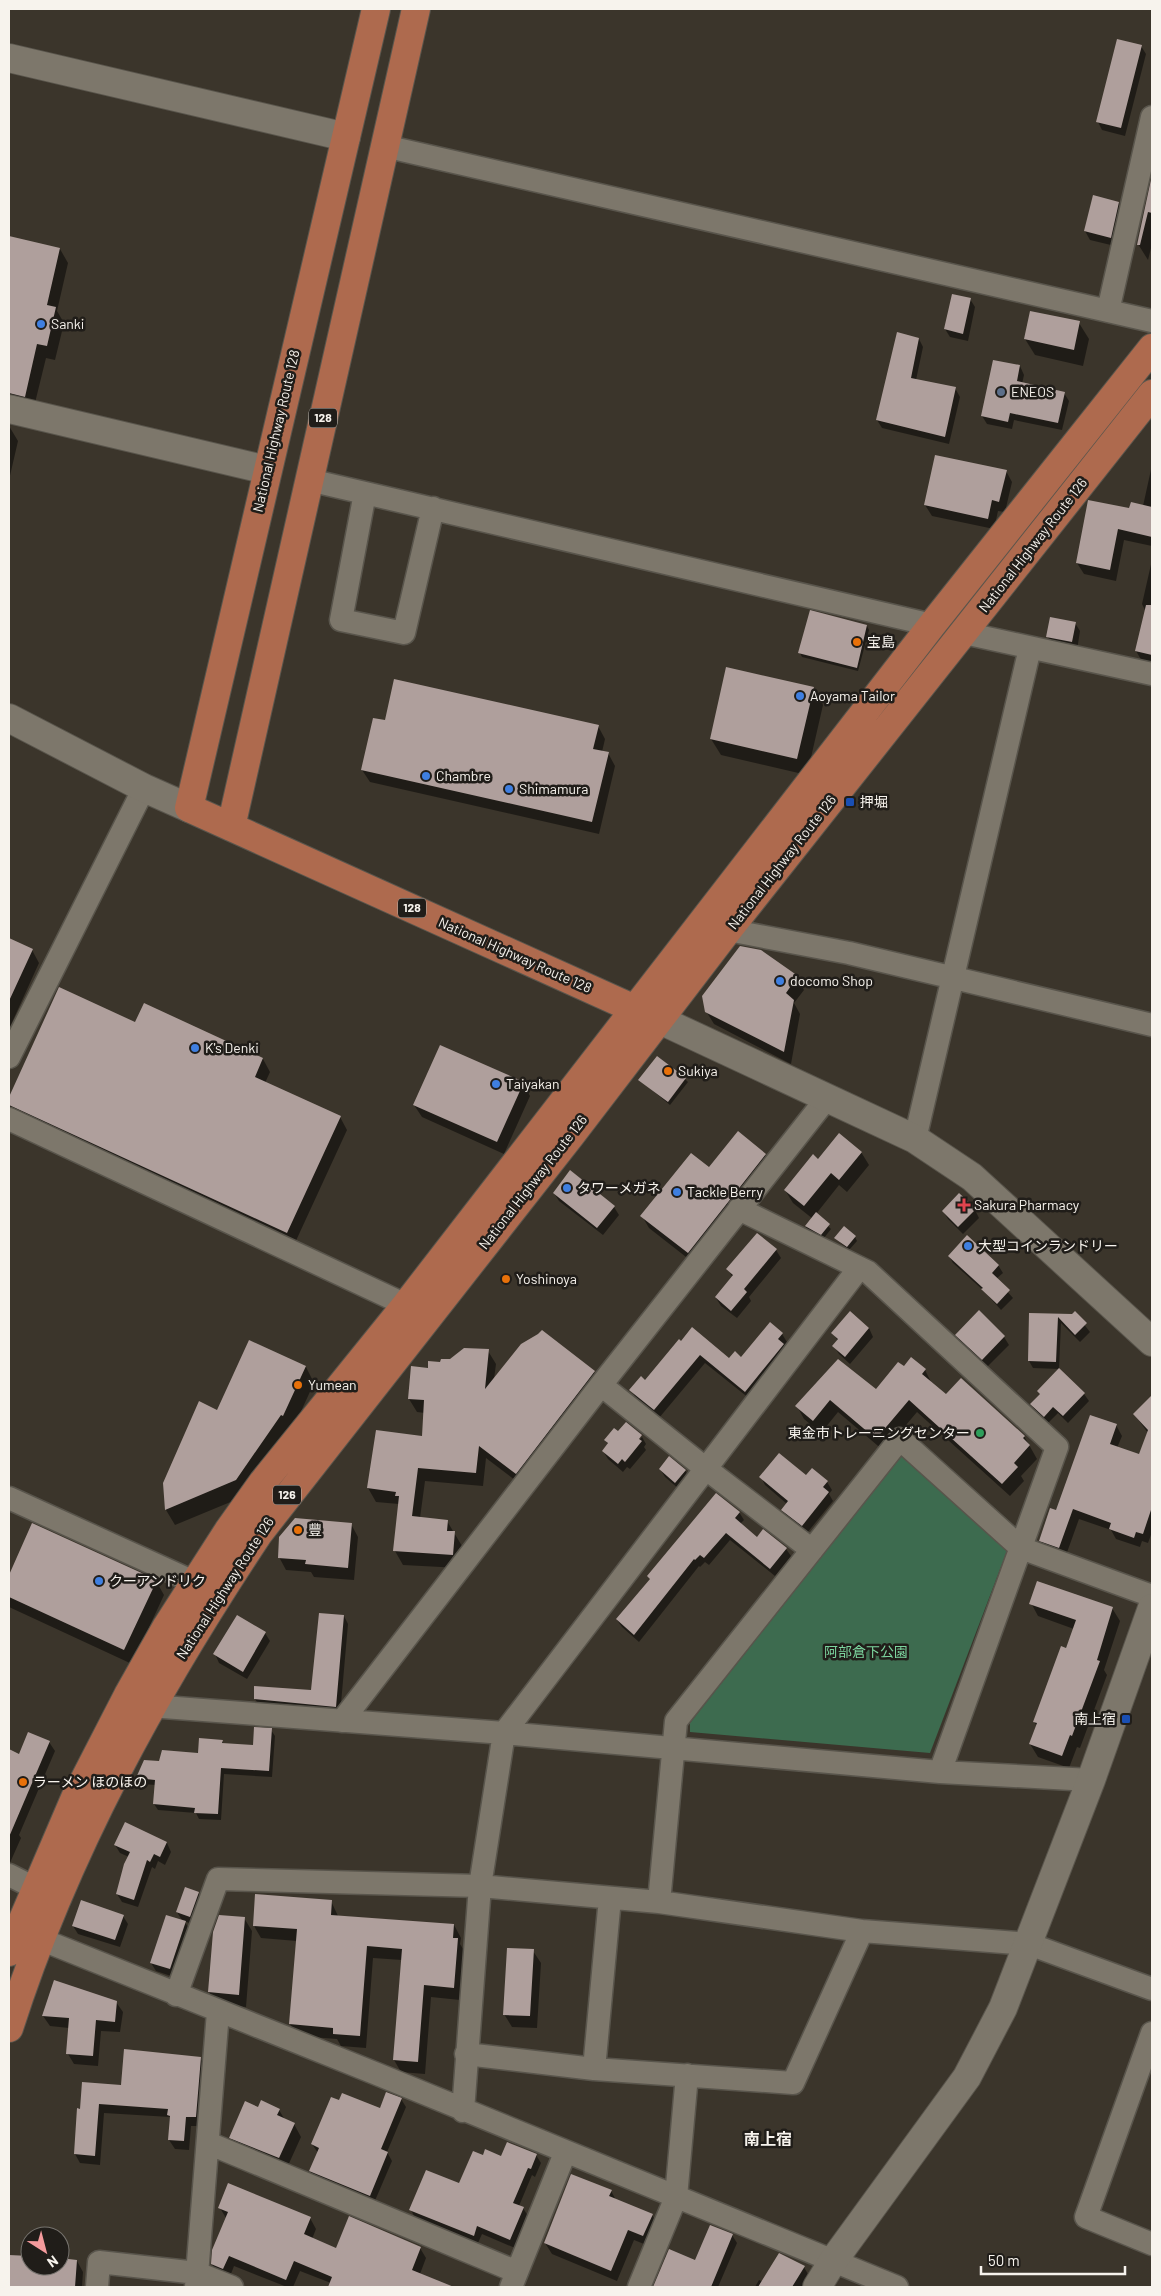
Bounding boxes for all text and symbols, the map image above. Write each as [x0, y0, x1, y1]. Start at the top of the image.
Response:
place label: Sanki [51, 315, 84, 332]
marker: Sanki [35, 318, 47, 330]
street label: National Highway Route 128 [249, 348, 302, 514]
place label: ENEOS [1011, 383, 1054, 400]
marker: ENEOS [995, 386, 1007, 398]
road number: 128 [309, 408, 337, 428]
street label: National Highway Route 126 [975, 474, 1090, 615]
place label: 宝島 [867, 633, 895, 650]
marker: 宝島 [851, 636, 863, 648]
place label: Aoyama Tailor [810, 687, 895, 704]
marker: Aoyama Tailor [794, 690, 806, 702]
place label: Chambre [436, 767, 491, 784]
marker: Chambre [420, 770, 432, 782]
place label: Shimamura [519, 780, 588, 797]
marker: Shimamura [503, 783, 515, 795]
street label: National Highway Route 126 [724, 791, 839, 932]
place label: 押堀 [860, 793, 888, 810]
marker: 押堀 [844, 796, 856, 808]
road number: 128 [398, 898, 426, 918]
street label: National Highway Route 128 [436, 913, 594, 996]
place label: docomo Shop [790, 972, 873, 989]
marker: docomo Shop [774, 975, 786, 987]
place label: K's Denki [205, 1039, 259, 1056]
marker: K's Denki [189, 1042, 201, 1054]
place label: Sukiya [678, 1062, 718, 1079]
marker: Sukiya [662, 1065, 674, 1077]
place label: Taiyakan [506, 1075, 560, 1092]
marker: Taiyakan [490, 1078, 502, 1090]
street label: National Highway Route 126 [475, 1111, 590, 1252]
place label: タワーメガネ [577, 1179, 660, 1196]
marker: タワーメガネ [561, 1182, 573, 1194]
place label: Tackle Berry [687, 1183, 764, 1200]
marker: Tackle Berry [671, 1186, 683, 1198]
place label: Sakura Pharmacy [974, 1196, 1080, 1213]
marker: Sakura Pharmacy [958, 1199, 970, 1211]
place label: 大型コインランドリー [978, 1237, 1118, 1254]
marker: 大型コインランドリー [962, 1240, 974, 1252]
place label: Yoshinoya [516, 1270, 577, 1287]
marker: Yoshinoya [500, 1273, 512, 1285]
place label: Yumean [308, 1376, 357, 1393]
marker: Yumean [292, 1379, 304, 1391]
place label: 東金市トレーニングセンター [788, 1424, 970, 1441]
marker: 東金市トレーニングセンター [974, 1427, 986, 1439]
road number: 126 [273, 1486, 301, 1504]
street label: National Highway Route 126 [172, 1514, 277, 1662]
place label: 豐 [308, 1521, 322, 1538]
marker: 豐 [292, 1524, 304, 1536]
place label: クーアンドリク [109, 1572, 206, 1589]
marker: クーアンドリク [93, 1575, 105, 1587]
park label: 阿部倉下公園 [824, 1643, 908, 1660]
place label: 南上宿 [1074, 1710, 1116, 1727]
marker: 南上宿 [1120, 1713, 1132, 1725]
place label: ラーメン ほのほの [33, 1773, 147, 1790]
marker: ラーメン ほのほの [17, 1776, 29, 1788]
district label: 南上宿 [744, 2129, 792, 2148]
north arrow [20, 2226, 70, 2276]
scale bar [981, 2244, 1125, 2276]
text: 50 m [988, 2251, 1020, 2269]
text: N [44, 2252, 62, 2272]

